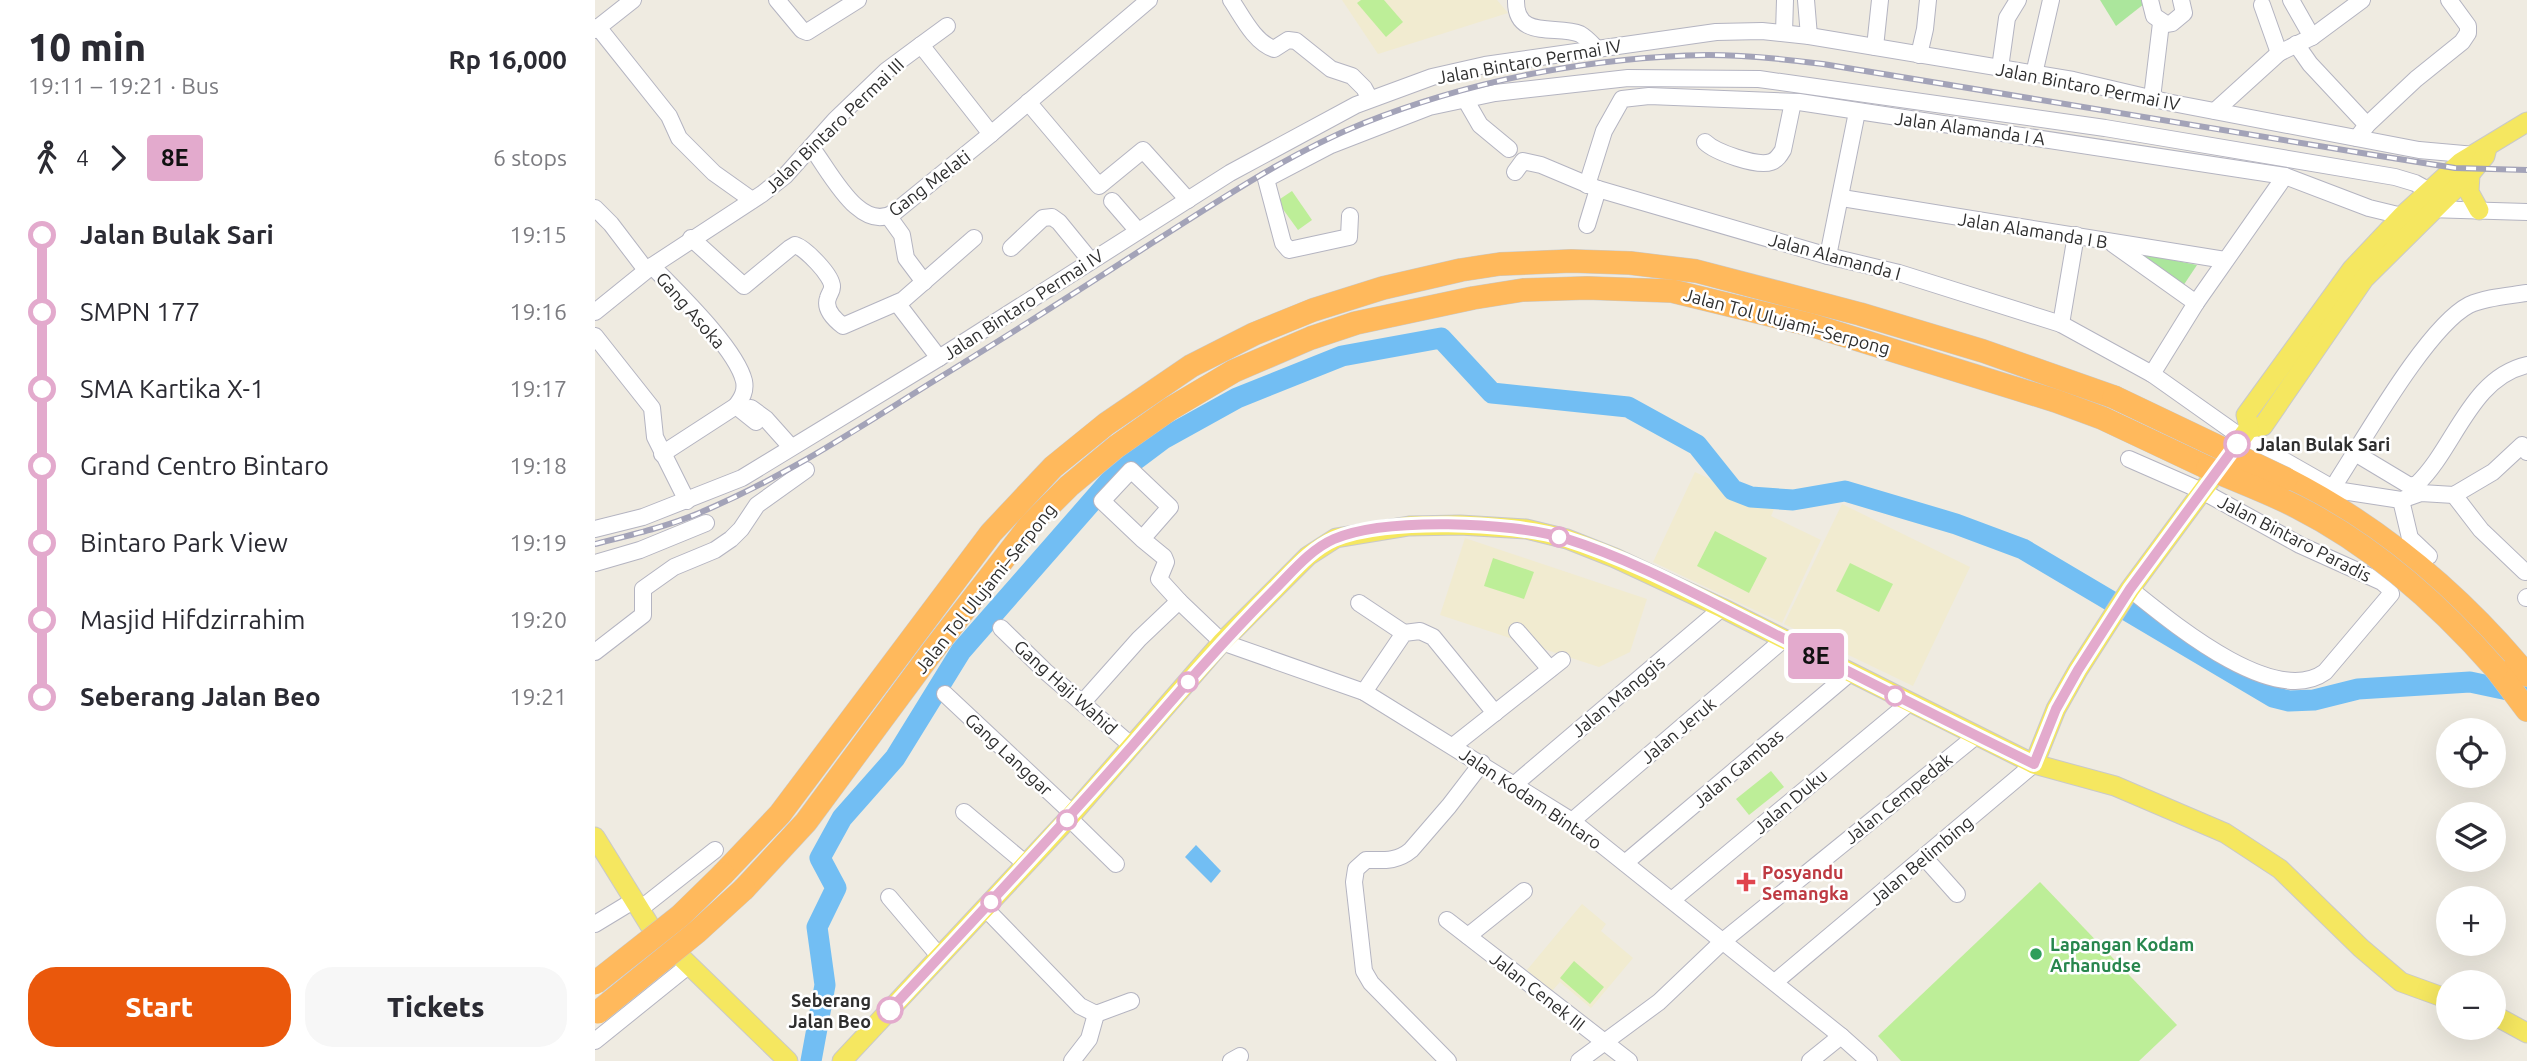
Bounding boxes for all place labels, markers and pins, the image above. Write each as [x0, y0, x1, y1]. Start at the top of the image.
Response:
marker: Jalan Bulak Sari [2224, 431, 2250, 457]
place label: Jalan Bulak Sari [2256, 434, 2390, 454]
unlabelled marker [1549, 527, 1569, 547]
unlabelled marker [1178, 672, 1198, 692]
unlabelled marker [1885, 686, 1905, 706]
unlabelled marker [1057, 810, 1077, 830]
place label: Posyandu Semangka [1762, 862, 1849, 903]
marker: Posyandu Semangka [1736, 872, 1756, 892]
unlabelled marker [981, 892, 1001, 912]
place label: Lapangan Kodam Arhanudse [2050, 934, 2194, 975]
marker: Lapangan Kodam Arhanudse [2028, 946, 2044, 962]
place label: Seberang Jalan Beo [788, 990, 871, 1031]
marker: Seberang Jalan Beo [877, 997, 903, 1023]

